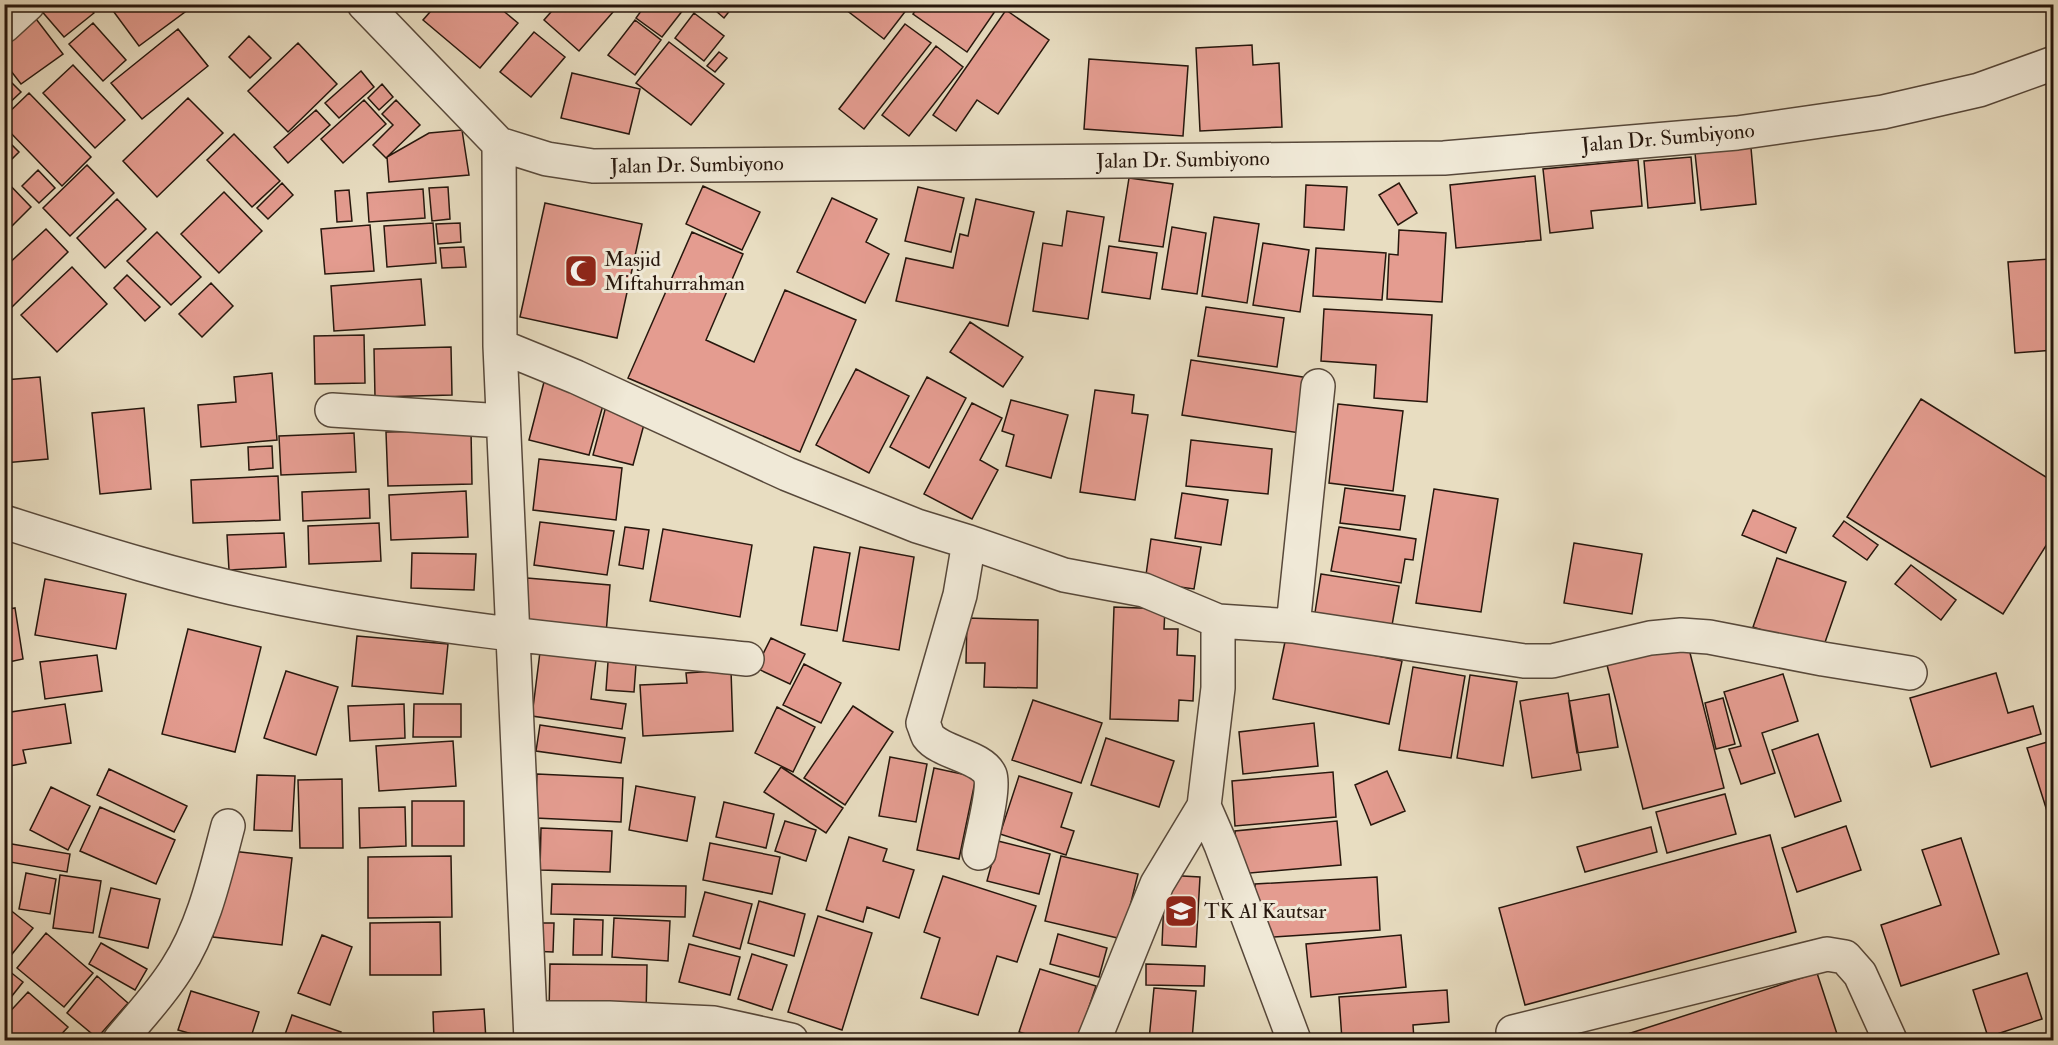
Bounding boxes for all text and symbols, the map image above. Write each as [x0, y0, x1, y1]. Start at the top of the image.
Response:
street label: Jalan Dr. Sumbiyono [1579, 117, 1756, 159]
street label: Jalan Dr. Sumbiyono [1095, 145, 1270, 175]
street label: Jalan Dr. Sumbiyono [609, 150, 784, 180]
place label: Masjid Miftahurrahman [604, 246, 745, 297]
mosque icon: Masjid Miftahurrahman [563, 253, 599, 289]
school or university icon: TK Al Kautsar [1163, 893, 1199, 929]
place label: TK Al Kautsar [1204, 898, 1327, 925]

